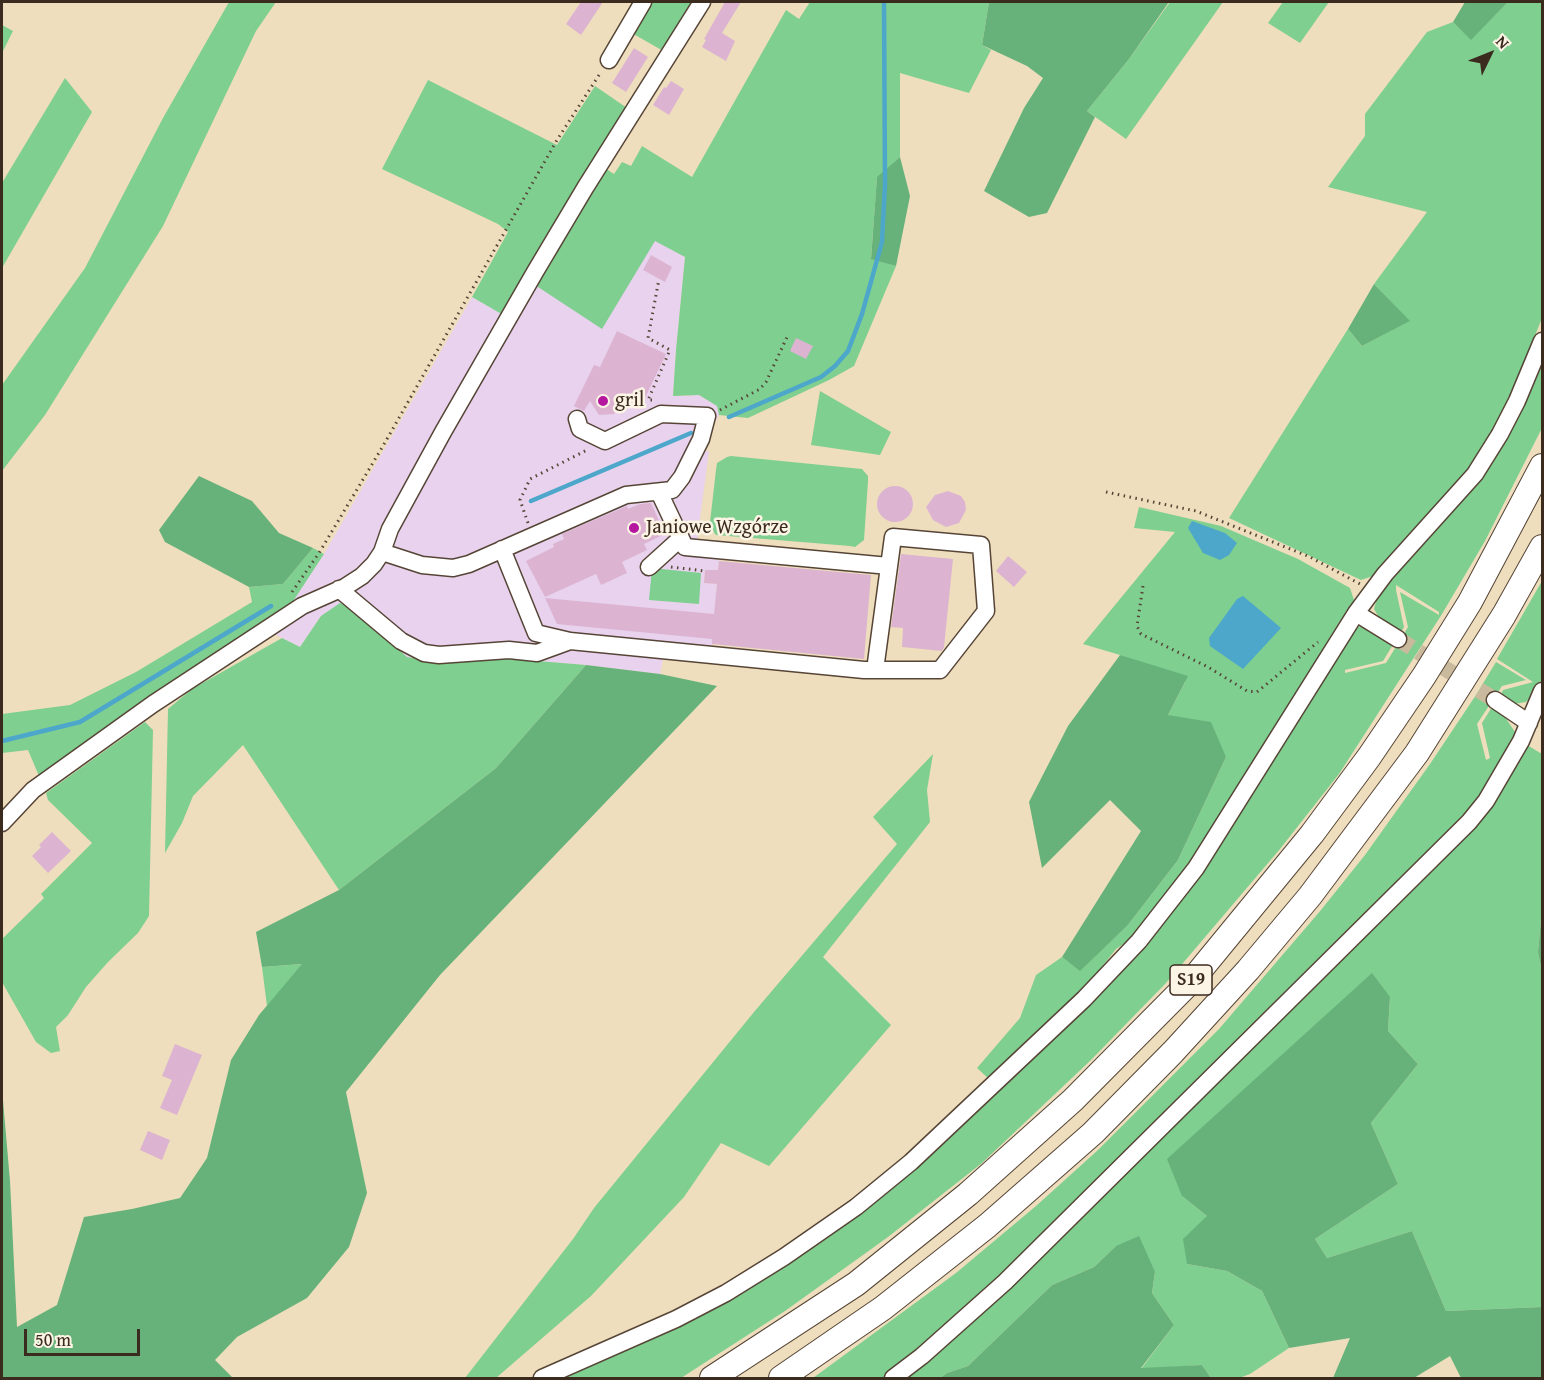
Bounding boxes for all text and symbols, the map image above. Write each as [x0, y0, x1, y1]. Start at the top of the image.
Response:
north arrow [1460, 24, 1520, 84]
text: N [1491, 30, 1516, 54]
place label: gril [615, 389, 644, 413]
marker: gril [596, 394, 610, 408]
place label: Janiowe Wzgórze [646, 516, 788, 540]
marker: Janiowe Wzgórze [627, 521, 641, 535]
road number: S19 [1170, 965, 1212, 995]
scale bar [27, 1317, 142, 1355]
text: 50 m [35, 1326, 71, 1353]

